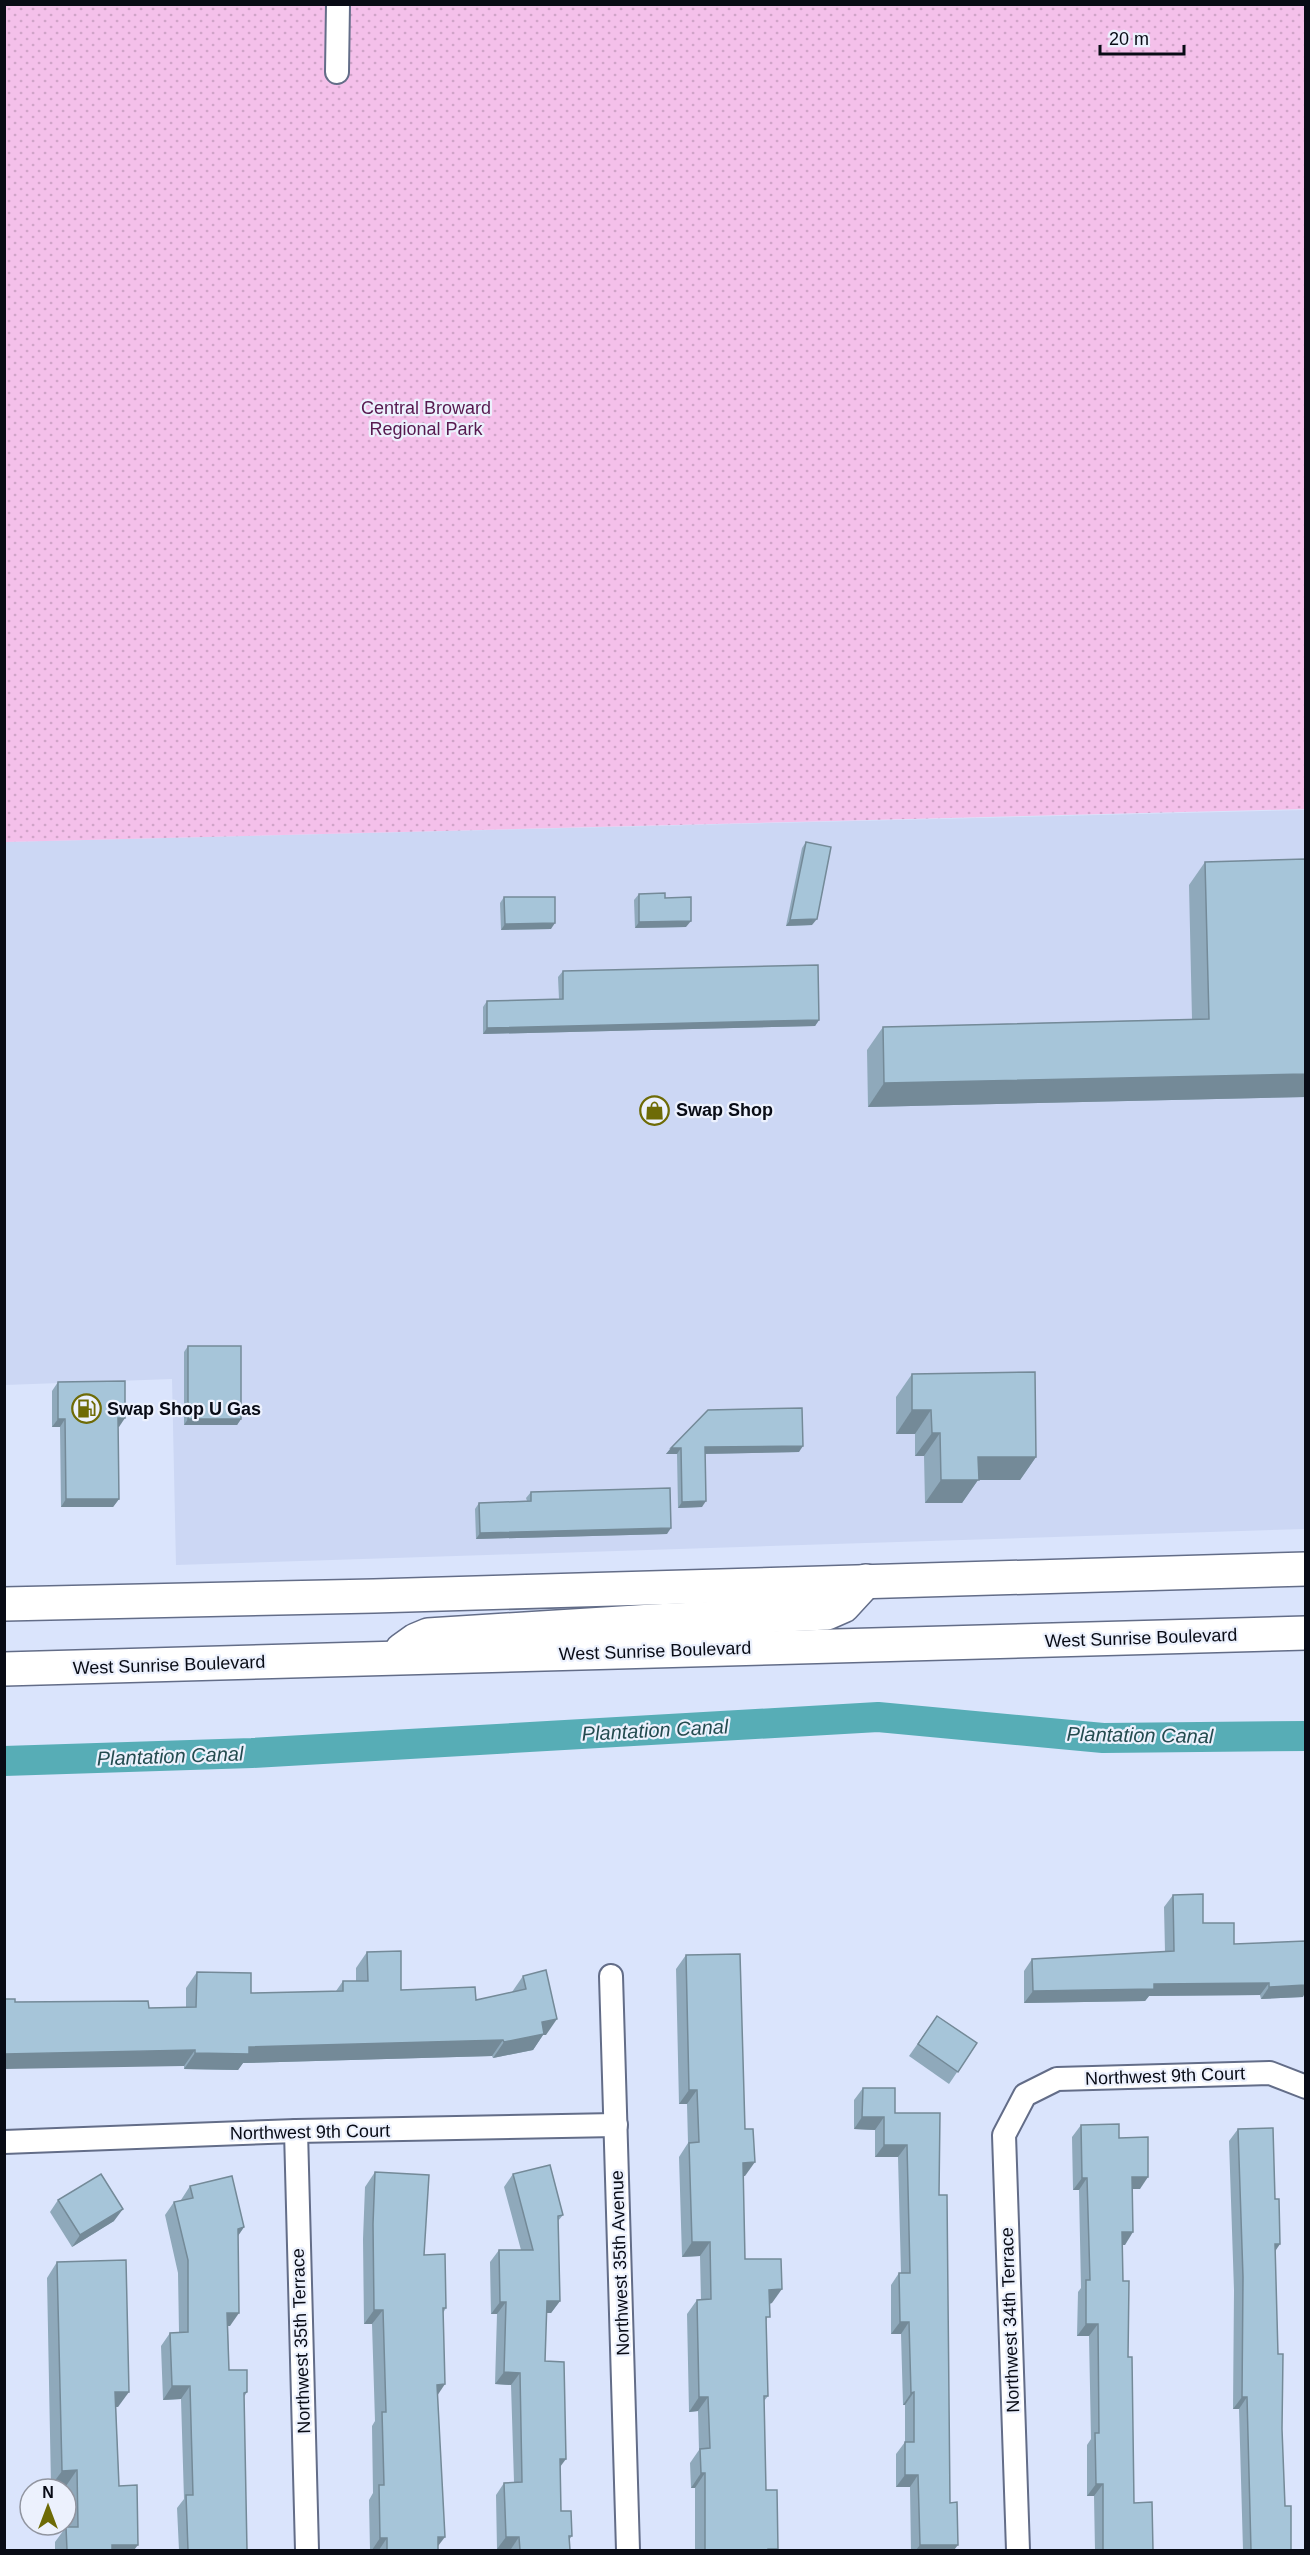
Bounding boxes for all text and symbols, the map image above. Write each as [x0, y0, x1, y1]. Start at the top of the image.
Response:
scale bar [1100, 18, 1184, 56]
text: 20 m [1109, 29, 1149, 49]
park label: Central Broward Regional Park [361, 398, 491, 439]
shop icon: Swap Shop [639, 1094, 671, 1126]
place label: Swap Shop [676, 1100, 773, 1120]
fuel station icon: Swap Shop U Gas [70, 1393, 102, 1425]
place label: Swap Shop U Gas [107, 1399, 261, 1419]
street label: West Sunrise Boulevard [1044, 1625, 1238, 1651]
street label: West Sunrise Boulevard [558, 1638, 752, 1664]
street label: West Sunrise Boulevard [72, 1652, 266, 1678]
water label: Plantation Canal [581, 1715, 729, 1745]
water label: Plantation Canal [1066, 1723, 1214, 1747]
water label: Plantation Canal [96, 1742, 244, 1770]
street label: Northwest 9th Court [1085, 2063, 1245, 2089]
street label: Northwest 9th Court [230, 2121, 390, 2143]
street label: Northwest 35th Avenue [607, 2170, 633, 2356]
street label: Northwest 34th Terrace [997, 2227, 1023, 2413]
street label: Northwest 35th Terrace [288, 2248, 314, 2434]
north arrow [18, 2477, 78, 2537]
text: N [42, 2484, 54, 2501]

